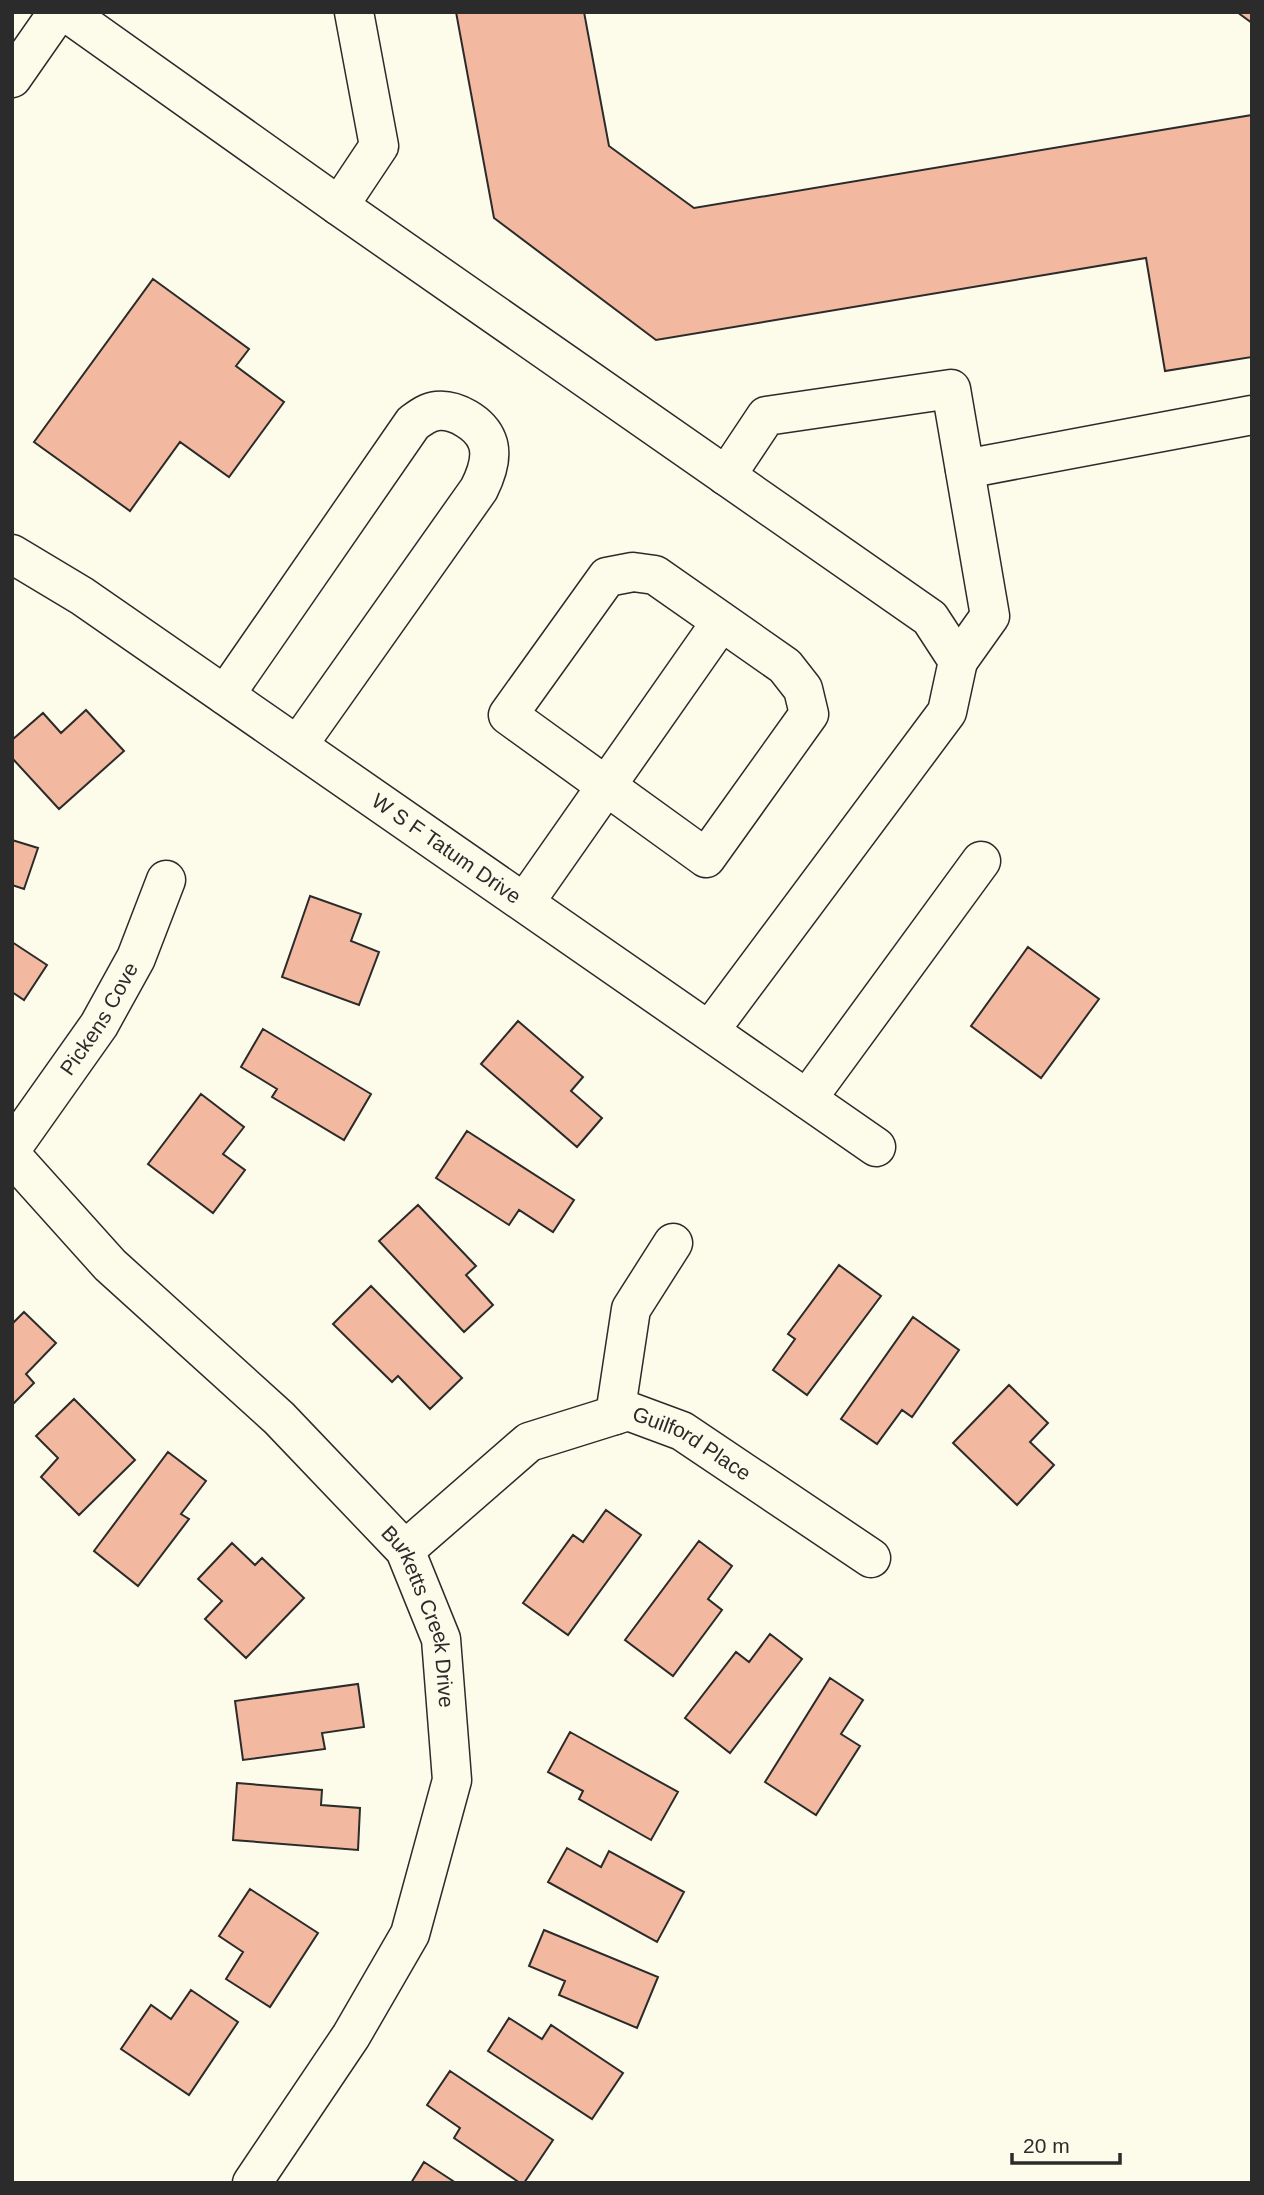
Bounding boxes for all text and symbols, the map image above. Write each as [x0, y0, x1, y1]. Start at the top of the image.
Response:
street label: W S F Tatum Drive [368, 789, 525, 908]
street label: Pickens Cove [55, 958, 142, 1079]
street label: Guilford Place [630, 1402, 755, 1485]
street label: Burketts Creek Drive [377, 1521, 458, 1709]
scale bar [1012, 2122, 1120, 2166]
text: 20 m [1023, 2134, 1070, 2157]

